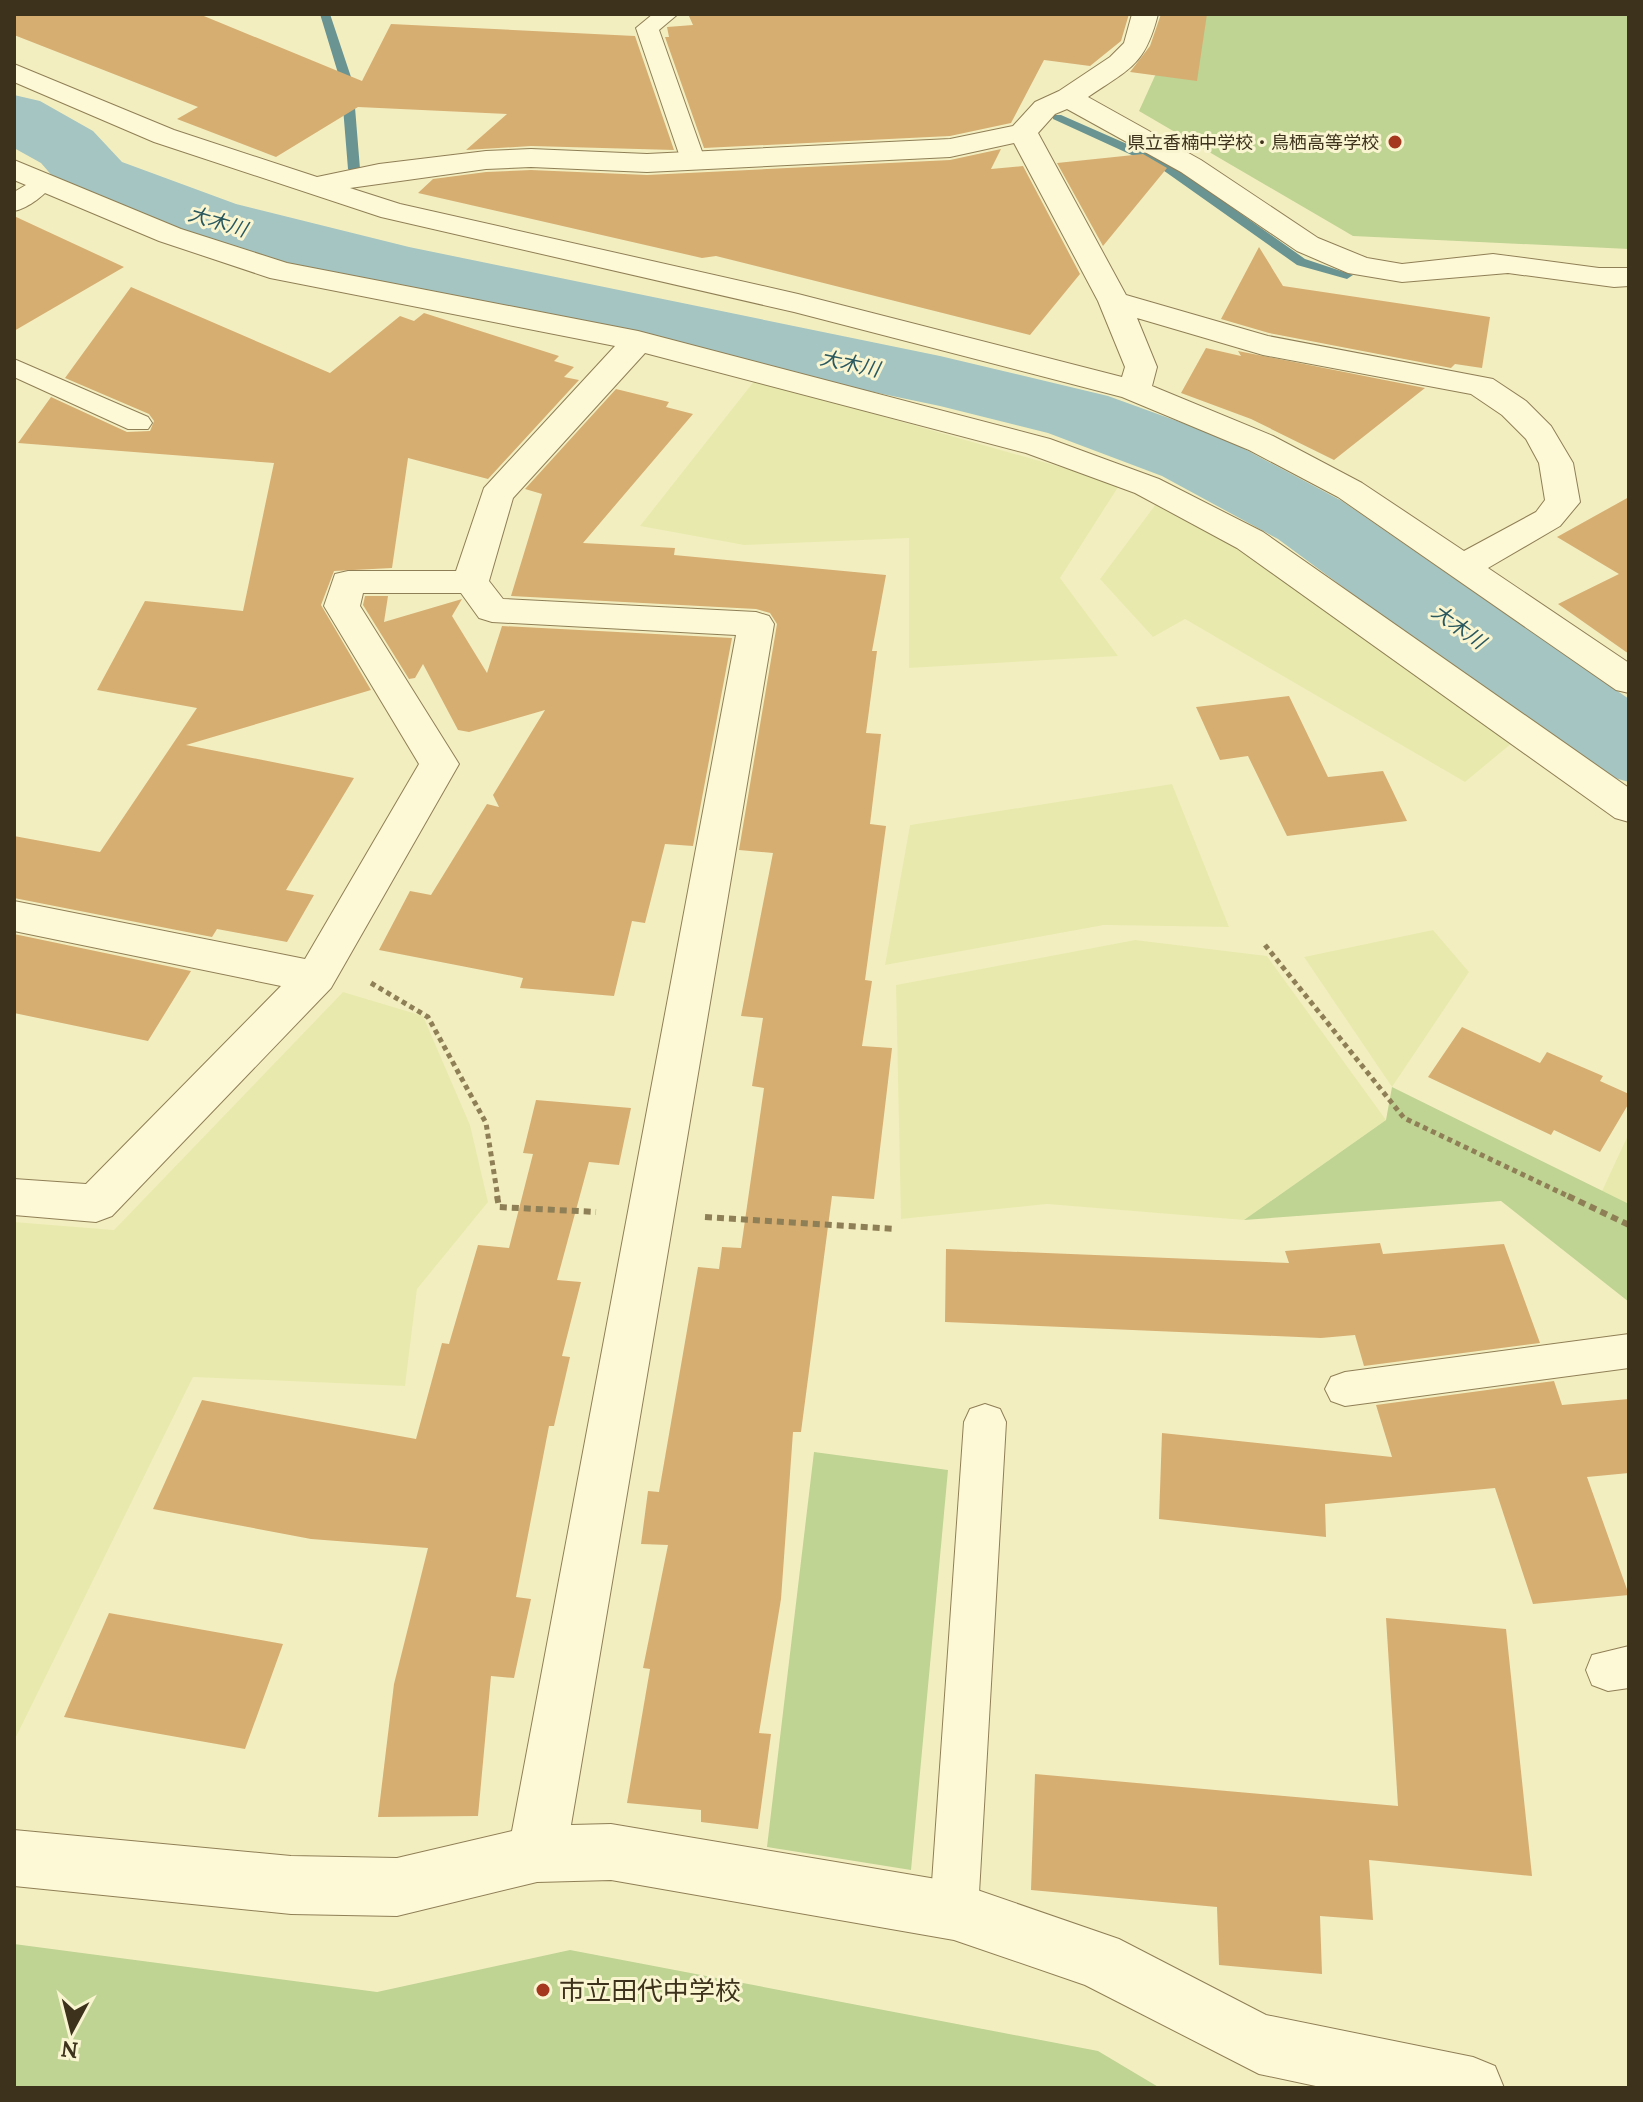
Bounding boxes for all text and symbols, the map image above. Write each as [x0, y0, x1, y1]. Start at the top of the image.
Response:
place label: 県立香楠中学校・鳥栖高等学校 [1127, 131, 1379, 154]
marker: 県立香楠中学校・鳥栖高等学校 [1386, 133, 1404, 151]
water label: 大木川 [186, 200, 252, 242]
water label: 大木川 [818, 345, 884, 382]
water label: 大木川 [1427, 598, 1492, 655]
place label: 市立田代中学校 [559, 1974, 741, 2007]
marker: 市立田代中学校 [534, 1981, 552, 1999]
north arrow [32, 1990, 112, 2070]
text: N [59, 2035, 80, 2065]

